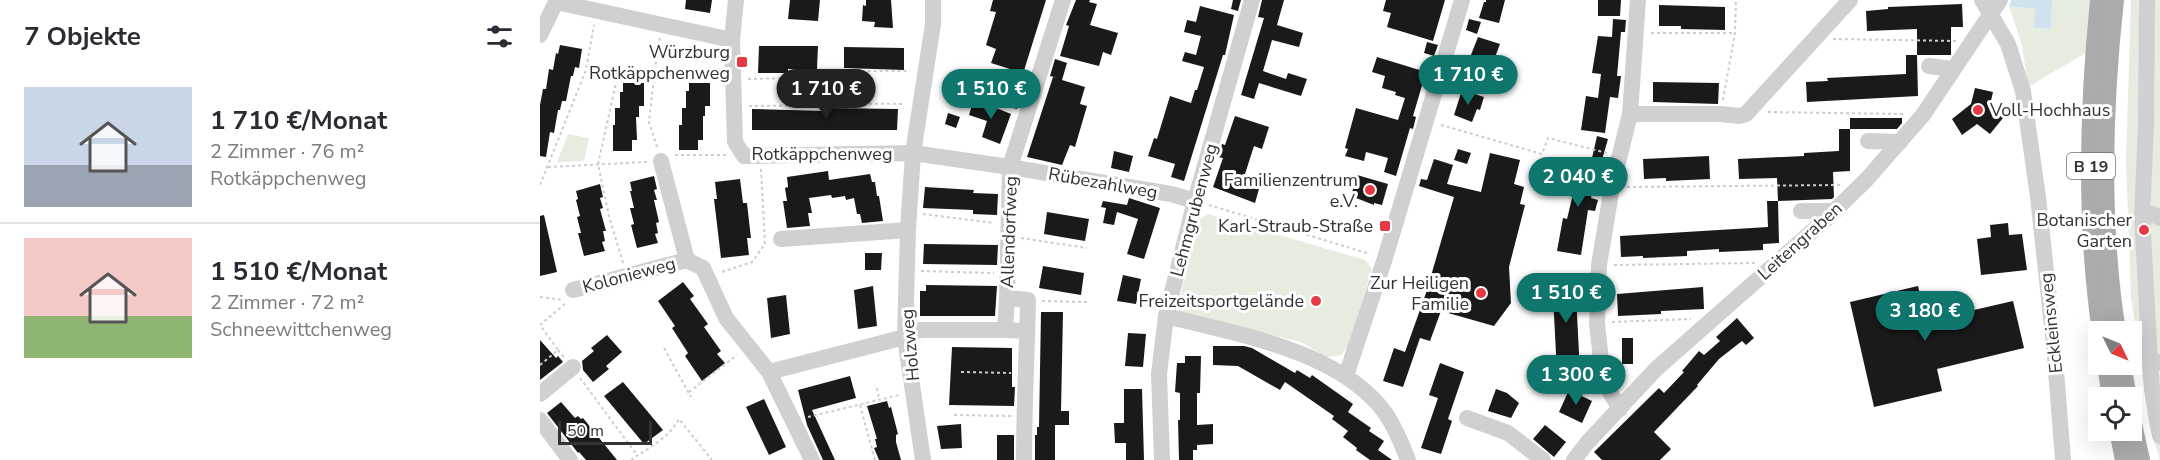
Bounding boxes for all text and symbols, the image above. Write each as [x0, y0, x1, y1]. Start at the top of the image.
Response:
text: 7 Objekte [24, 19, 141, 54]
icon: filters [483, 20, 516, 53]
place label: Würzburg Rotkäppchenweg [589, 40, 730, 85]
marker: Würzburg Rotkäppchenweg [735, 55, 749, 69]
pin: 1 710 € [1413, 55, 1523, 106]
text: 1 710 € [1433, 61, 1503, 88]
pin: 1 710 € [771, 69, 881, 120]
pin: 1 510 € [936, 69, 1046, 120]
text: 1 710 € [791, 75, 861, 102]
text: 1 510 € [956, 75, 1026, 102]
place label: Voll-Hochhaus [1989, 98, 2110, 122]
text: 1 710 €/Monat [210, 103, 387, 138]
marker: Voll-Hochhaus [1971, 103, 1985, 117]
icon: home [72, 111, 144, 183]
text: 2 Zimmer · 76 m² [210, 138, 364, 165]
street label: Lehmgrubenweg [1165, 141, 1223, 279]
street label: Rotkäppchenweg [752, 142, 892, 166]
road number: B 19 [2067, 153, 2115, 179]
pin: 2 040 € [1523, 157, 1633, 208]
street label: Rübezahlweg [1047, 162, 1159, 204]
text: 2 040 € [1543, 163, 1613, 190]
text: Rotkäppchenweg [210, 165, 367, 192]
place label: Familienzentrum e.V. [1224, 168, 1358, 213]
street label: Allendorfweg [995, 176, 1023, 288]
marker: Familienzentrum e.V. [1363, 183, 1377, 197]
street label: Leitengraben [1753, 197, 1847, 285]
place label: Botanischer Garten [2036, 208, 2133, 253]
place label: Karl-Straub-Straße [1218, 214, 1373, 238]
marker: Karl-Straub-Straße [1378, 219, 1392, 233]
marker: Botanischer Garten [2137, 223, 2151, 237]
street label: Kolonieweg [580, 251, 678, 299]
text: 1 510 €/Monat [210, 254, 387, 289]
icon: home [72, 262, 144, 334]
place label: Zur Heiligen Familie [1370, 271, 1469, 316]
street label: Eckleinsweg [2034, 272, 2068, 374]
pin: 1 510 € [1511, 273, 1621, 324]
text: 1 510 € [1531, 279, 1601, 306]
marker: Zur Heiligen Familie [1474, 286, 1488, 300]
text: 2 Zimmer · 72 m² [210, 289, 364, 316]
place label: Freizeitsportgelände [1138, 289, 1304, 313]
pin: 3 180 € [1870, 291, 1980, 342]
marker: Freizeitsportgelände [1309, 294, 1323, 308]
text: 3 180 € [1890, 297, 1960, 324]
street label: Holzweg [895, 308, 925, 382]
text: Schneewittchenweg [210, 316, 392, 343]
north arrow [2088, 321, 2142, 375]
map controls [2088, 321, 2142, 441]
pin: 1 300 € [1521, 355, 1631, 406]
text: 1 300 € [1541, 361, 1611, 388]
button: locate [2088, 387, 2142, 441]
scale bar [558, 418, 652, 446]
text: 50 m [567, 420, 604, 442]

